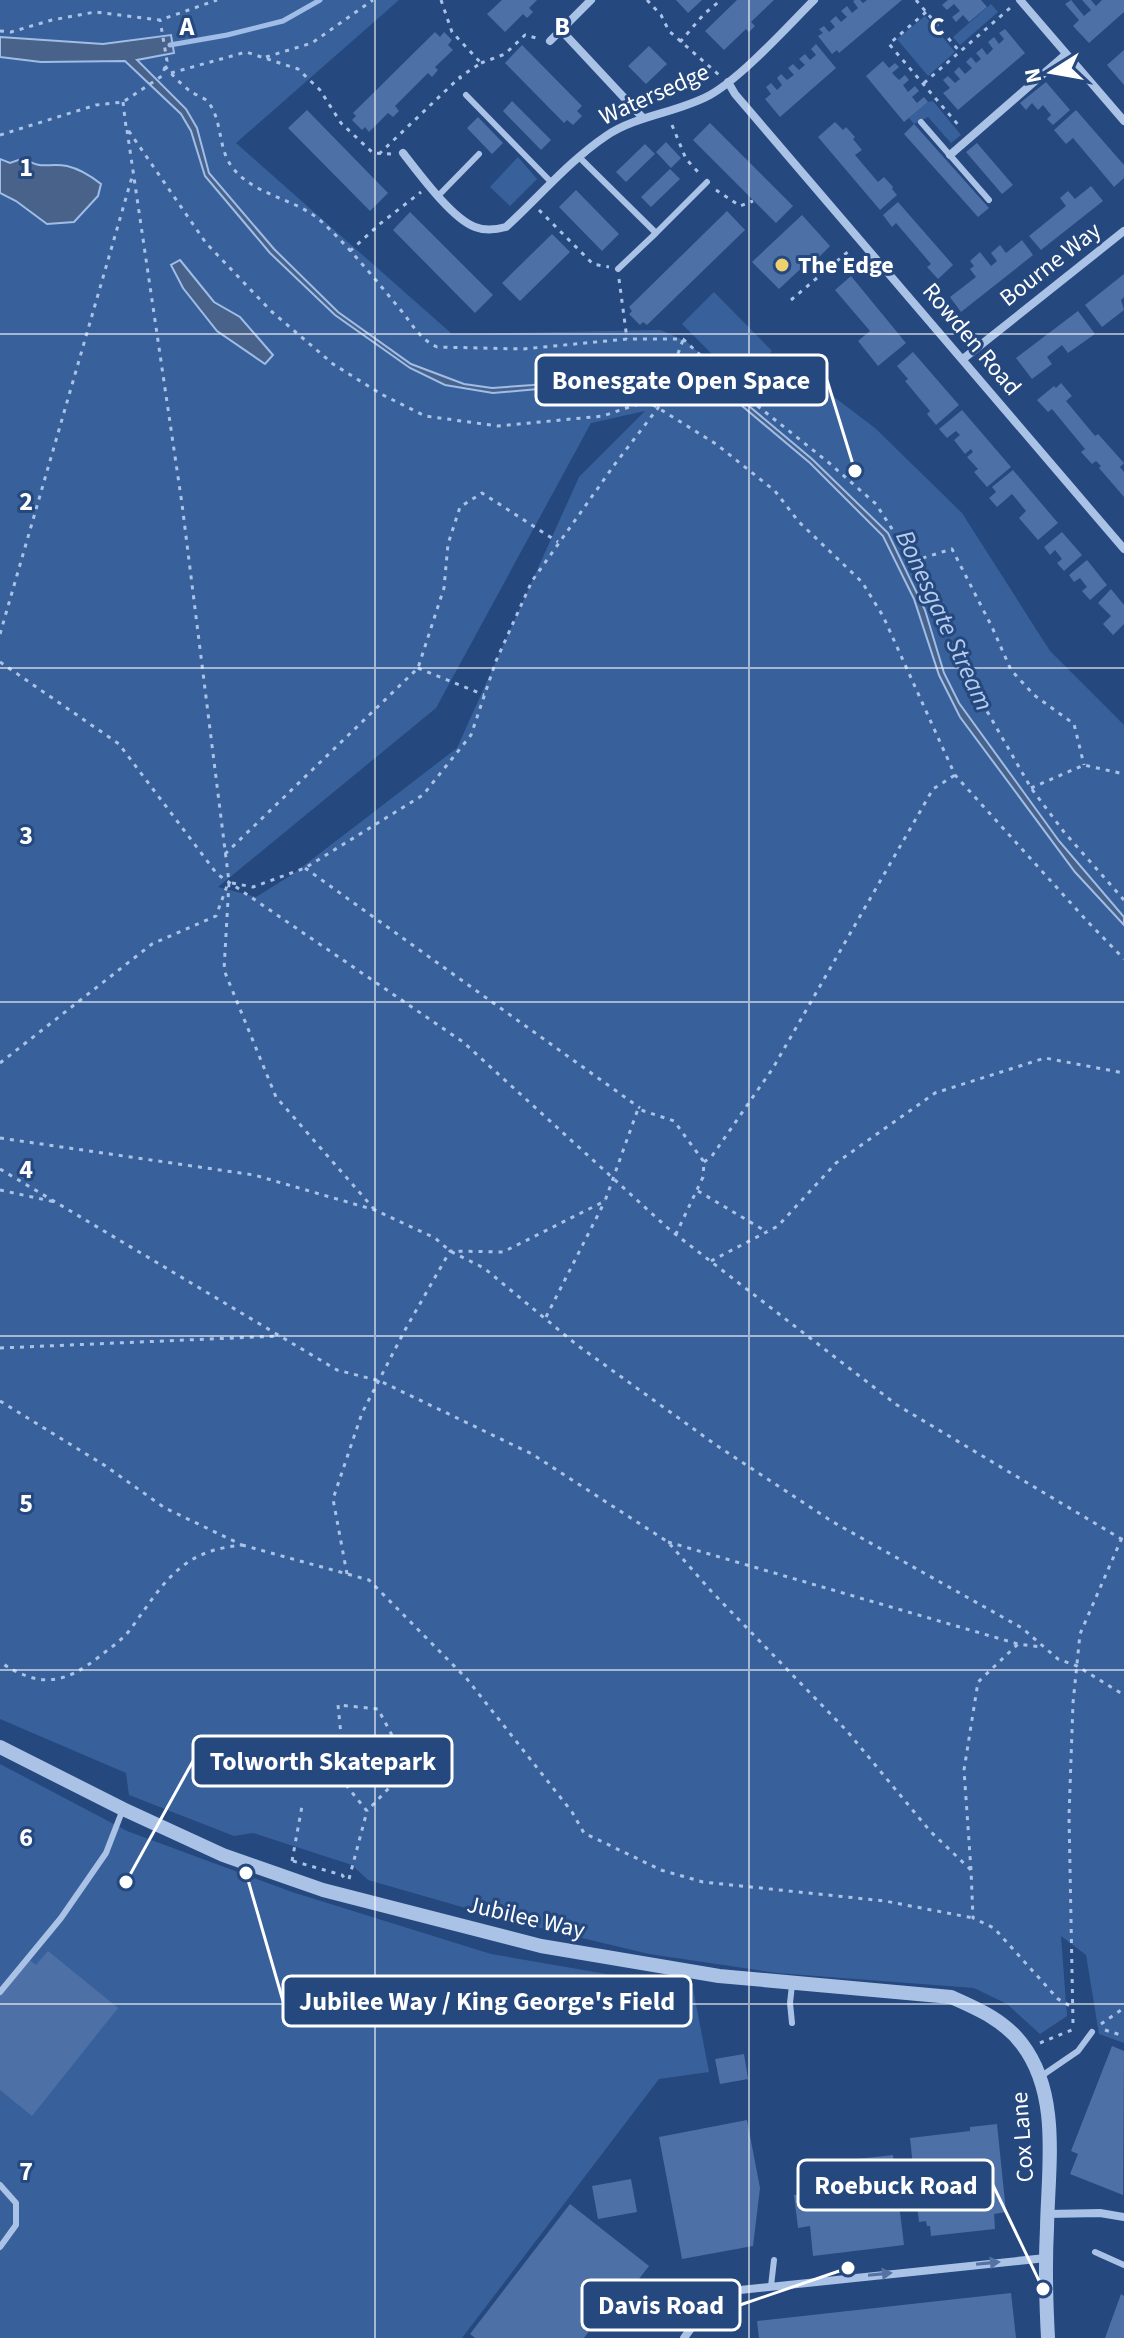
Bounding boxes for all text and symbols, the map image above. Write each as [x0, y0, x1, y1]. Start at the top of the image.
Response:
text: A [179, 8, 196, 45]
text: B [554, 8, 570, 45]
text: C [929, 8, 945, 45]
north arrow [1012, 32, 1092, 112]
street label: Watersedge [594, 55, 715, 134]
text: N [1016, 65, 1050, 86]
text: 1 [19, 149, 33, 186]
street label: Bourne Way [992, 214, 1108, 315]
place label: The Edge [798, 248, 894, 283]
marker: The Edge [773, 256, 791, 274]
street label: Rowden Road [914, 275, 1029, 403]
callout: Bonesgate Open Space [536, 355, 827, 405]
text: Bonesgate Open Space [552, 362, 810, 399]
text: 2 [19, 483, 33, 520]
water label: Bonesgate Stream [886, 524, 1003, 717]
text: 3 [19, 817, 33, 854]
text: 4 [19, 1151, 33, 1188]
text: 5 [19, 1485, 33, 1522]
callout: Tolworth Skatepark [193, 1736, 452, 1786]
text: Tolworth Skatepark [210, 1743, 437, 1780]
text: 6 [19, 1819, 33, 1856]
street label: Jubilee Way [463, 1887, 588, 1948]
callout: Jubilee Way / King George's Field [283, 1976, 691, 2026]
text: Jubilee Way / King George's Field [299, 1983, 675, 2020]
street label: Cox Lane [1002, 2091, 1043, 2183]
text: 7 [19, 2153, 33, 2190]
callout: Roebuck Road [798, 2160, 993, 2210]
text: Roebuck Road [814, 2167, 978, 2204]
one-way arrow [976, 2256, 1001, 2269]
one-way arrow [868, 2268, 893, 2281]
callout: Davis Road [582, 2280, 740, 2330]
text: Davis Road [598, 2287, 724, 2324]

